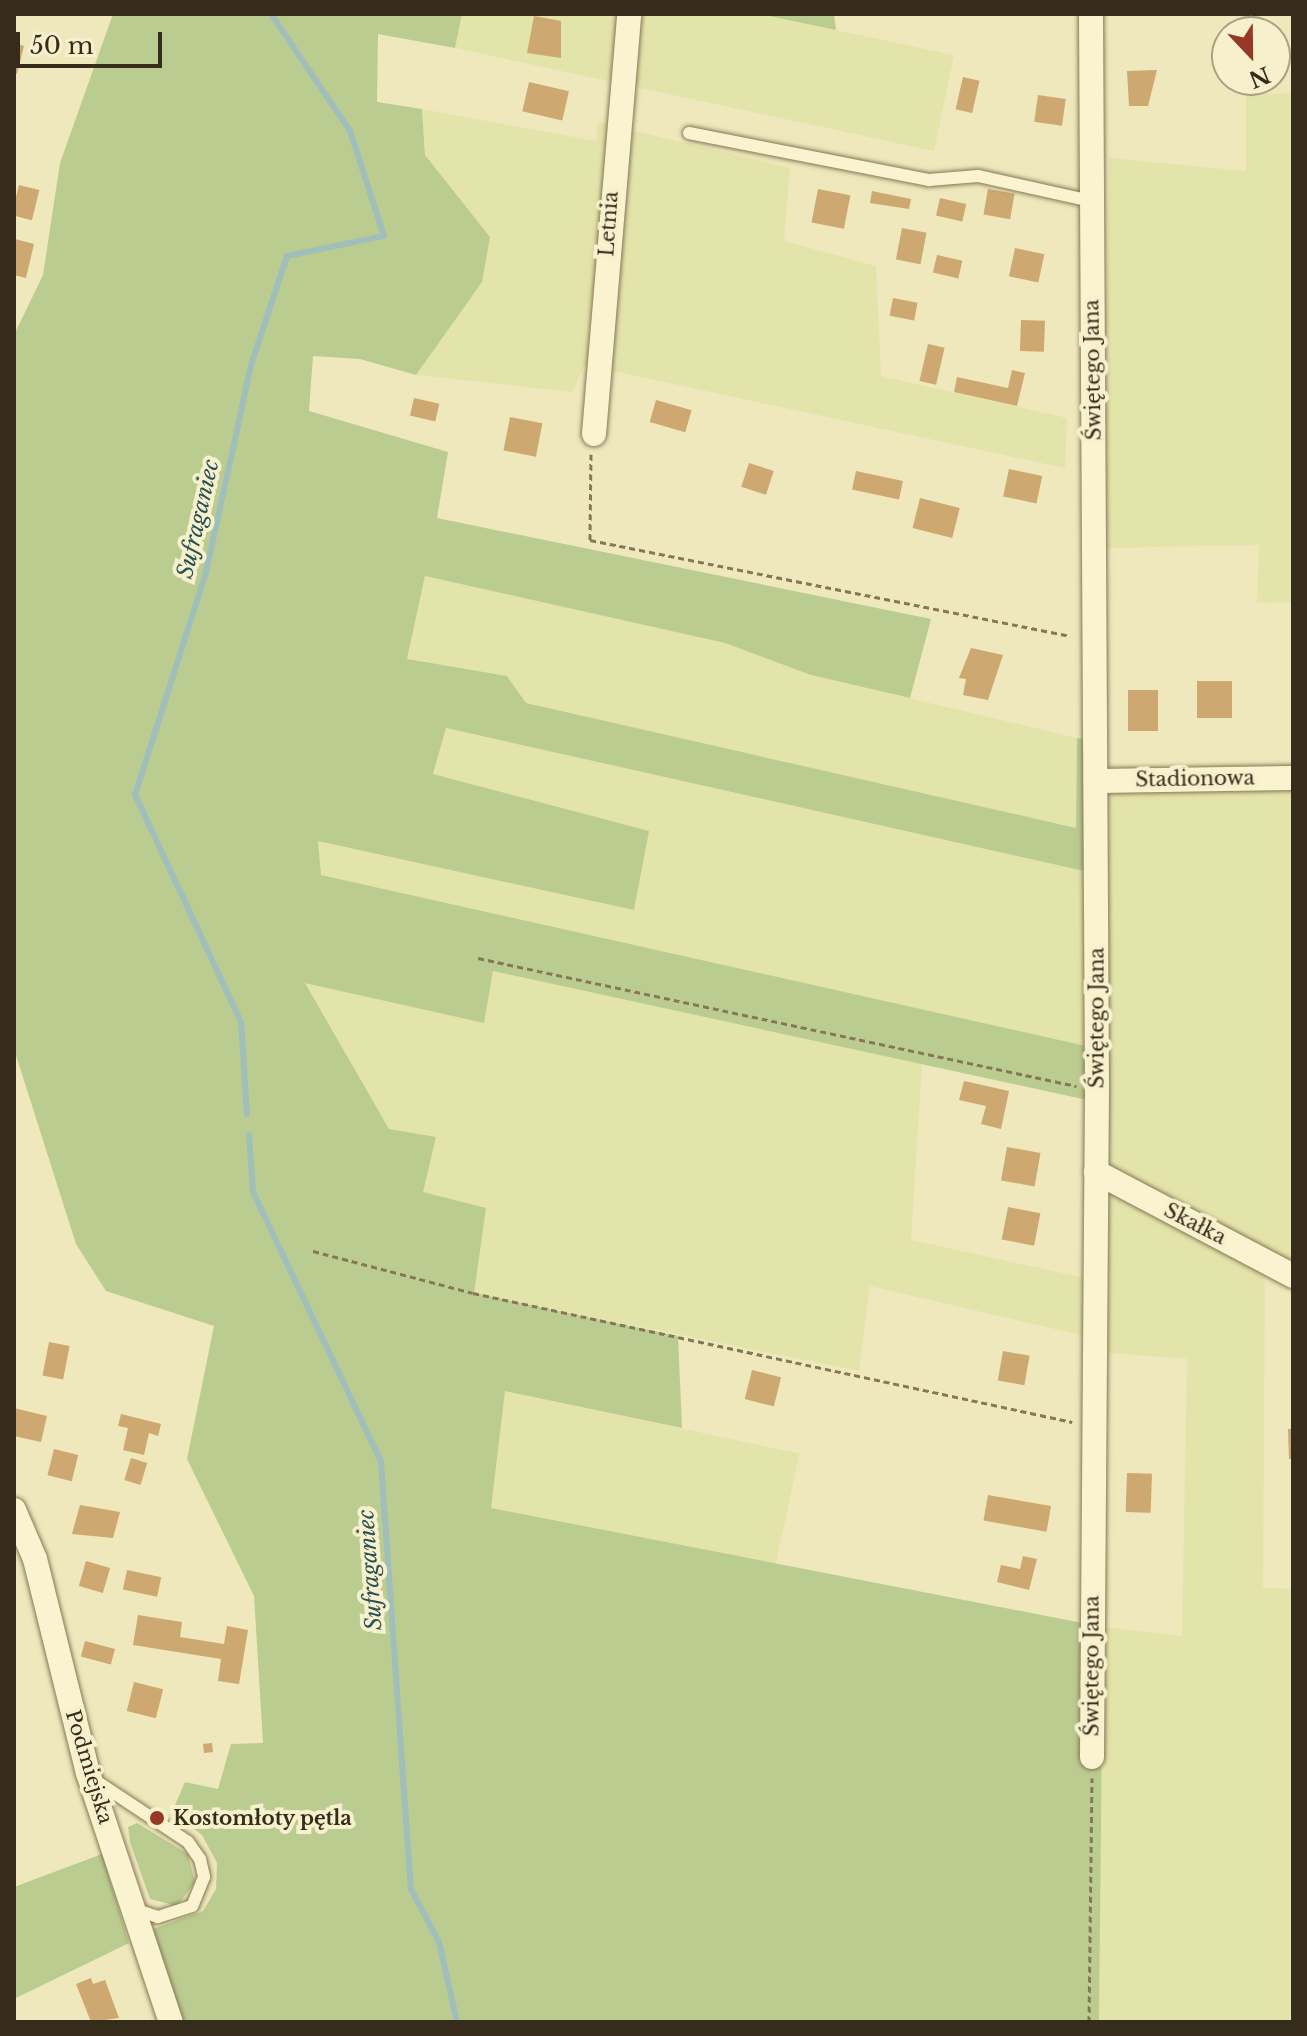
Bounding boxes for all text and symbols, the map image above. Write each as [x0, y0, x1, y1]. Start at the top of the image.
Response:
scale bar [20, 16, 166, 66]
north arrow [1211, 16, 1291, 96]
text: 50 m [30, 31, 93, 60]
text: N [1245, 60, 1274, 93]
street label: Letnia [595, 191, 623, 257]
street label: Świętego Jana [1080, 299, 1106, 441]
water label: Sufraganiec [171, 457, 225, 581]
street label: Stadionowa [1135, 766, 1255, 792]
street label: Świętego Jana [1085, 948, 1109, 1088]
street label: Skałka [1160, 1198, 1230, 1250]
water label: Sufraganiec [353, 1509, 387, 1631]
street label: Świętego Jana [1080, 1596, 1104, 1736]
street label: Podmiejska [60, 1707, 118, 1827]
place label: Kostomłoty pętla [173, 1806, 352, 1830]
marker: Kostomłoty pętla [148, 1809, 166, 1827]

